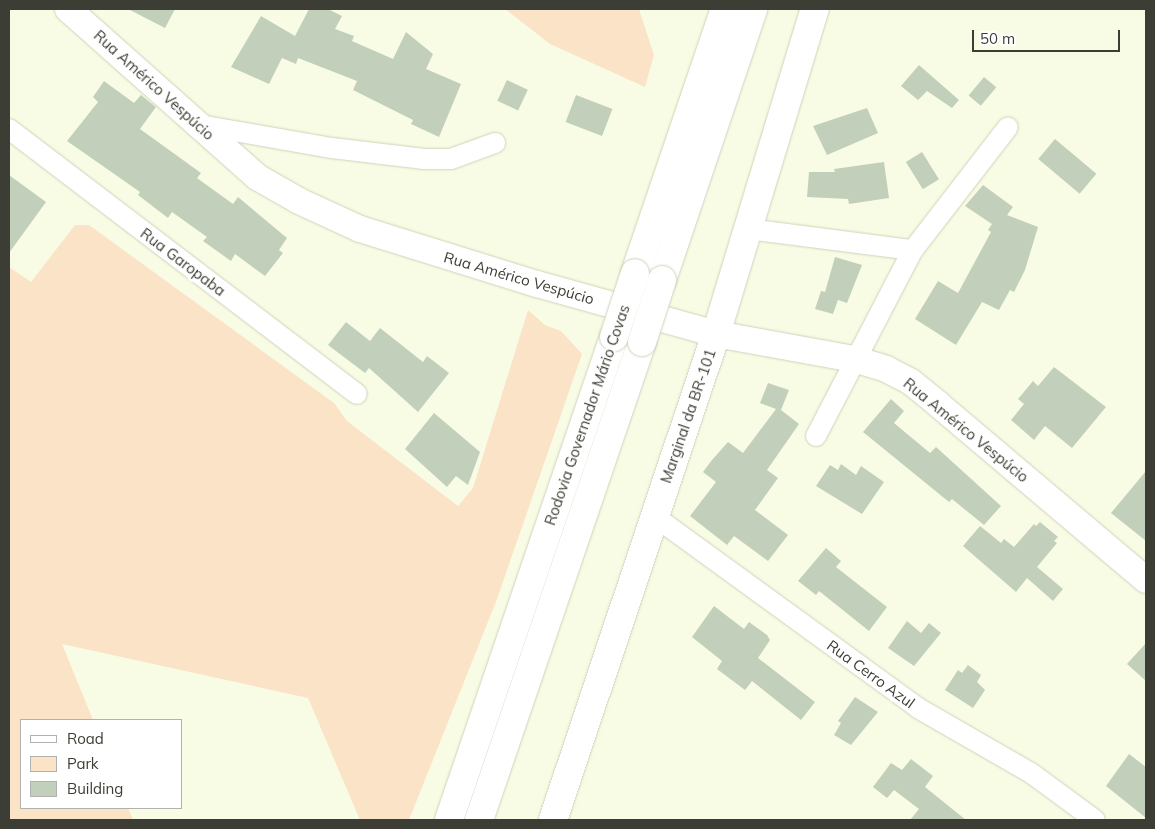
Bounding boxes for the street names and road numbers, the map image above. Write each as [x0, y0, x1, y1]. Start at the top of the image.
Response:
street label: Rua Américo Vespúcio [90, 26, 218, 144]
street label: Rua Garopaba [137, 224, 229, 300]
street label: Rua Américo Vespúcio [442, 248, 596, 308]
street label: Rodovia Governador Mário Covas [541, 302, 633, 528]
street label: Marginal da BR-101 [657, 347, 719, 485]
street label: Rua Américo Vespúcio [900, 374, 1032, 486]
street label: Rua Cerro Azul [824, 636, 918, 712]

